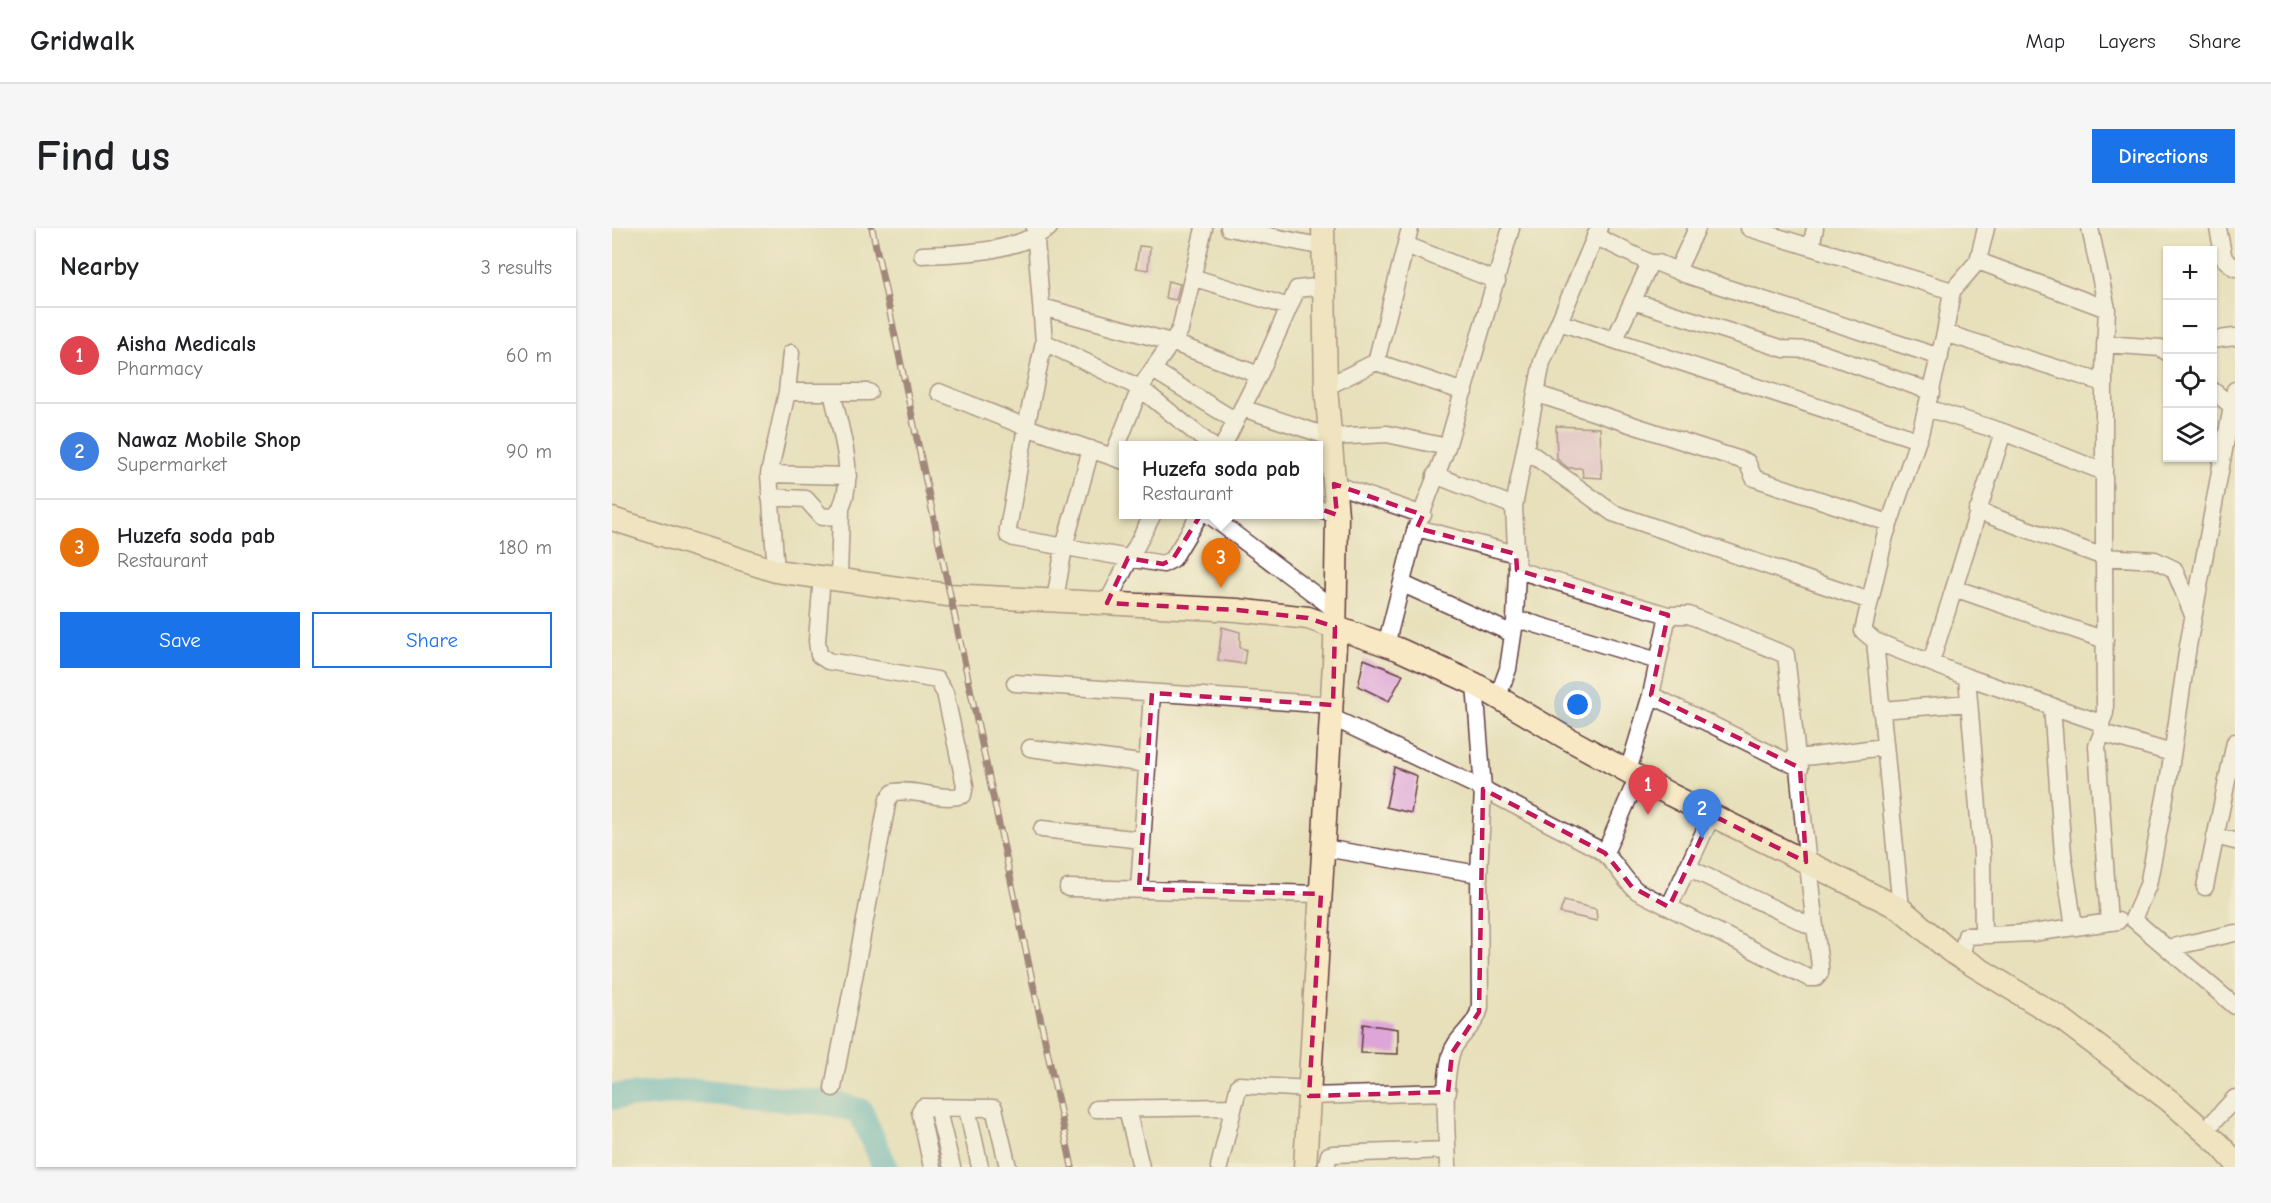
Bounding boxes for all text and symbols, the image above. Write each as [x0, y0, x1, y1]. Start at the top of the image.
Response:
text: Gridwalk [30, 25, 134, 57]
text: Map [2026, 29, 2065, 53]
text: Layers [2098, 29, 2156, 53]
text: Share [2189, 29, 2241, 53]
button: Directions [2092, 129, 2235, 183]
text: Find us [36, 132, 170, 181]
map controls [2163, 246, 2217, 462]
button: + [2163, 246, 2217, 300]
text: Nearby [60, 252, 139, 282]
text: 3 results [481, 256, 552, 279]
button: − [2163, 300, 2217, 354]
text: Aisha Medicals [117, 331, 256, 357]
text: 1 [76, 344, 83, 367]
text: 60 m [506, 344, 552, 367]
button: locate [2163, 354, 2217, 408]
text: Pharmacy [117, 357, 203, 380]
button: layers [2163, 408, 2217, 462]
text: Nawaz Mobile Shop [117, 427, 301, 453]
text: 2 [75, 440, 84, 463]
text: 90 m [506, 440, 552, 463]
popup [1119, 441, 1323, 519]
text: Supermarket [117, 453, 227, 476]
text: Huzefa soda pab [1142, 456, 1300, 482]
text: Restaurant [1142, 482, 1232, 505]
text: Huzefa soda pab [117, 523, 275, 549]
text: 3 [75, 536, 84, 559]
text: 180 m [498, 536, 552, 559]
pin: 3 [1202, 538, 1240, 588]
text: Restaurant [117, 549, 207, 572]
button: Save [60, 612, 300, 668]
button: Share [312, 612, 552, 668]
your location [1563, 690, 1592, 719]
pin: 1 [1628, 766, 1668, 815]
pin: 2 [1682, 790, 1722, 839]

